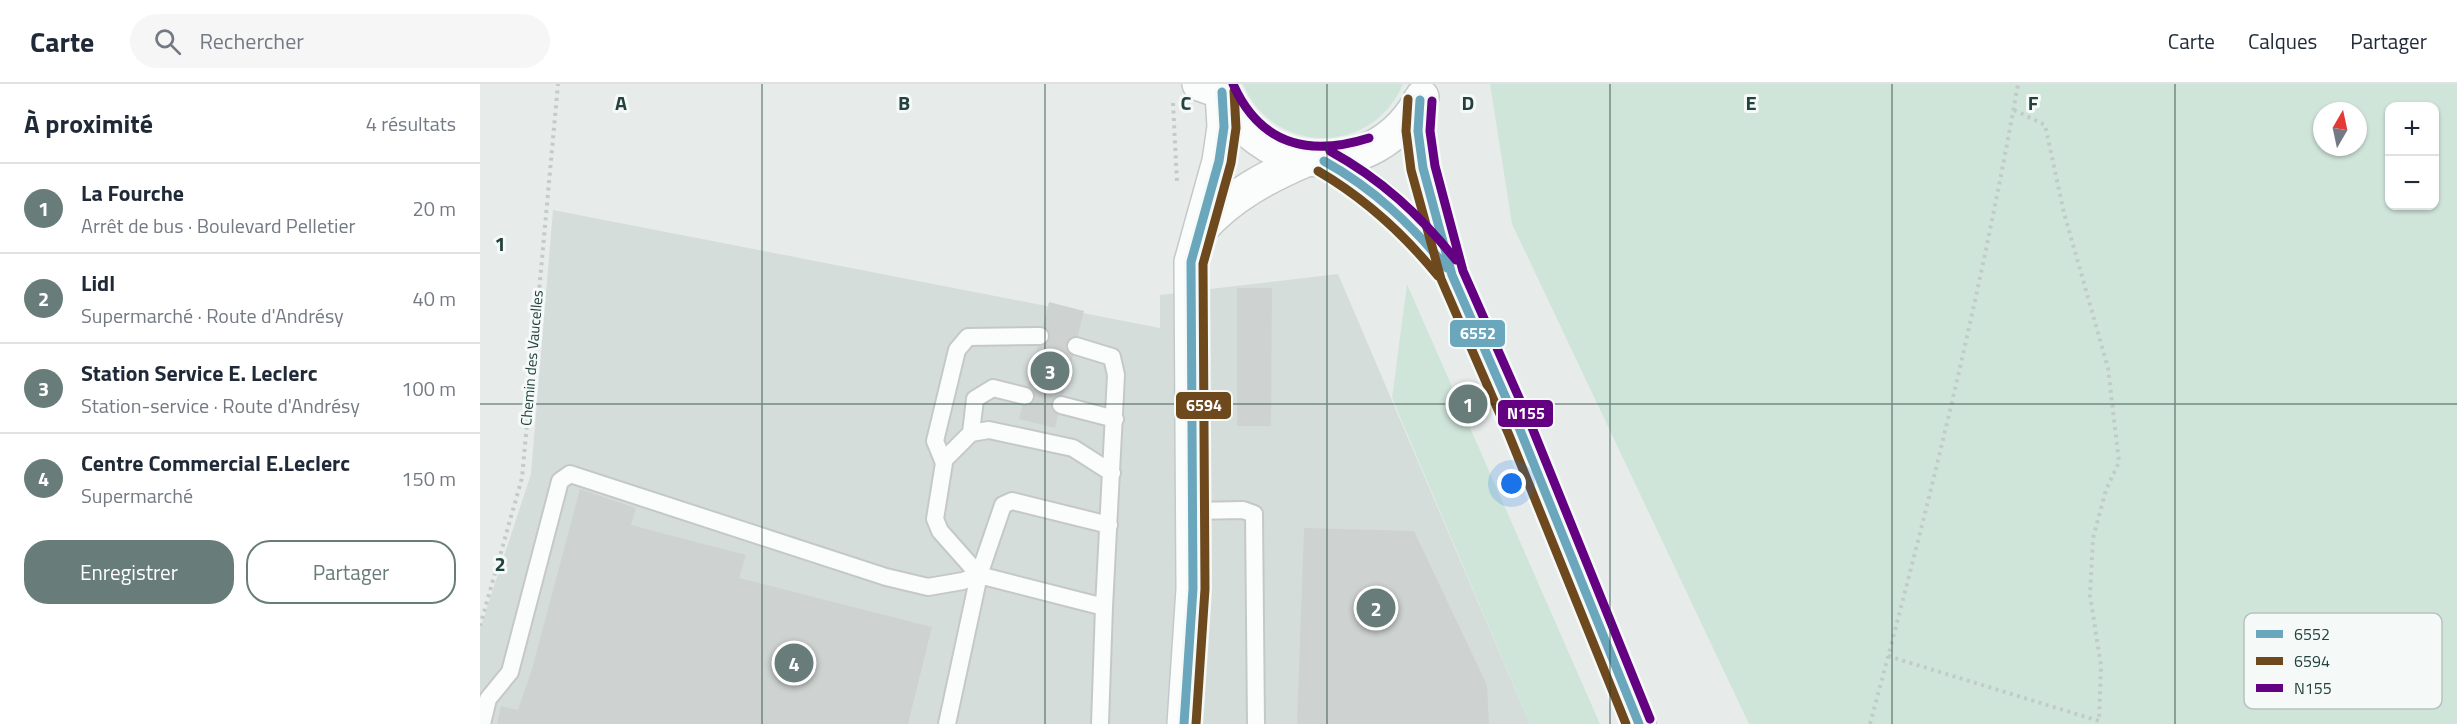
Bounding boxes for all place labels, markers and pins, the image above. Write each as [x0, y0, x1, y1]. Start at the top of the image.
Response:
pin: 3 [1030, 348, 1070, 394]
pin: 1 [1448, 382, 1488, 426]
pin: 2 [1356, 586, 1396, 630]
pin: 4 [774, 640, 814, 686]

